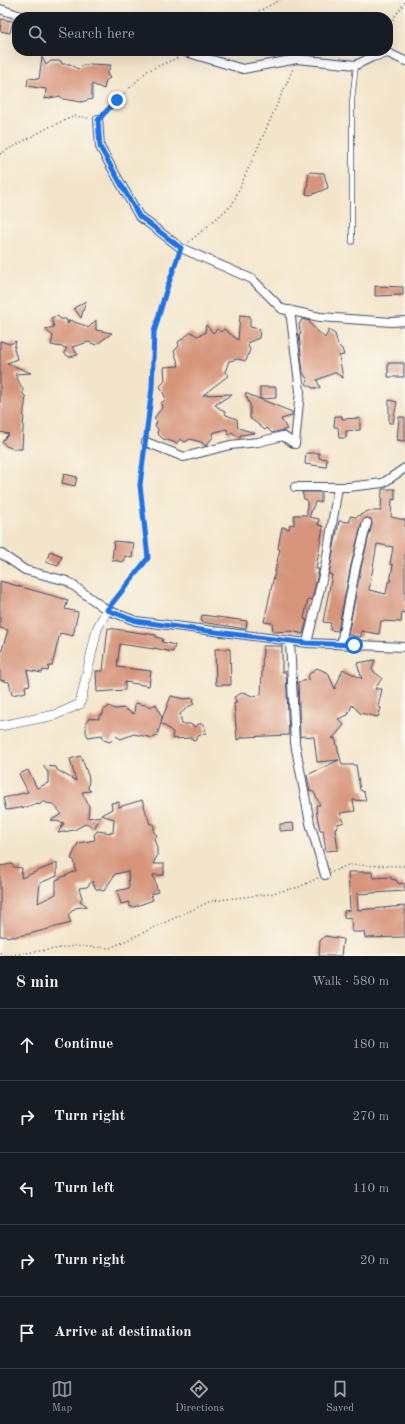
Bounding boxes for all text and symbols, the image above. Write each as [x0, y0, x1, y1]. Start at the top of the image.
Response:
search box [12, 12, 393, 56]
icon: search [26, 23, 48, 45]
text: Search here [58, 27, 135, 42]
route end [108, 91, 126, 109]
route start [345, 636, 363, 654]
text: 8 min [16, 974, 59, 991]
text: Walk · 580 m [312, 975, 389, 988]
icon: ahead [16, 1034, 38, 1056]
text: Continue [54, 1037, 113, 1052]
text: 180 m [352, 1038, 389, 1051]
icon: right [16, 1106, 38, 1128]
text: Turn right [54, 1109, 125, 1124]
text: 270 m [352, 1110, 389, 1123]
icon: left [16, 1178, 38, 1200]
text: Turn left [54, 1181, 114, 1196]
text: 110 m [352, 1182, 389, 1195]
icon: right [16, 1250, 38, 1272]
text: Turn right [54, 1253, 125, 1268]
text: 20 m [360, 1254, 389, 1267]
icon: arrive [16, 1322, 38, 1344]
text: Arrive at destination [54, 1325, 192, 1340]
tab: Map [51, 1378, 73, 1416]
tab: Directions [175, 1378, 224, 1416]
tab: Saved [326, 1378, 354, 1416]

